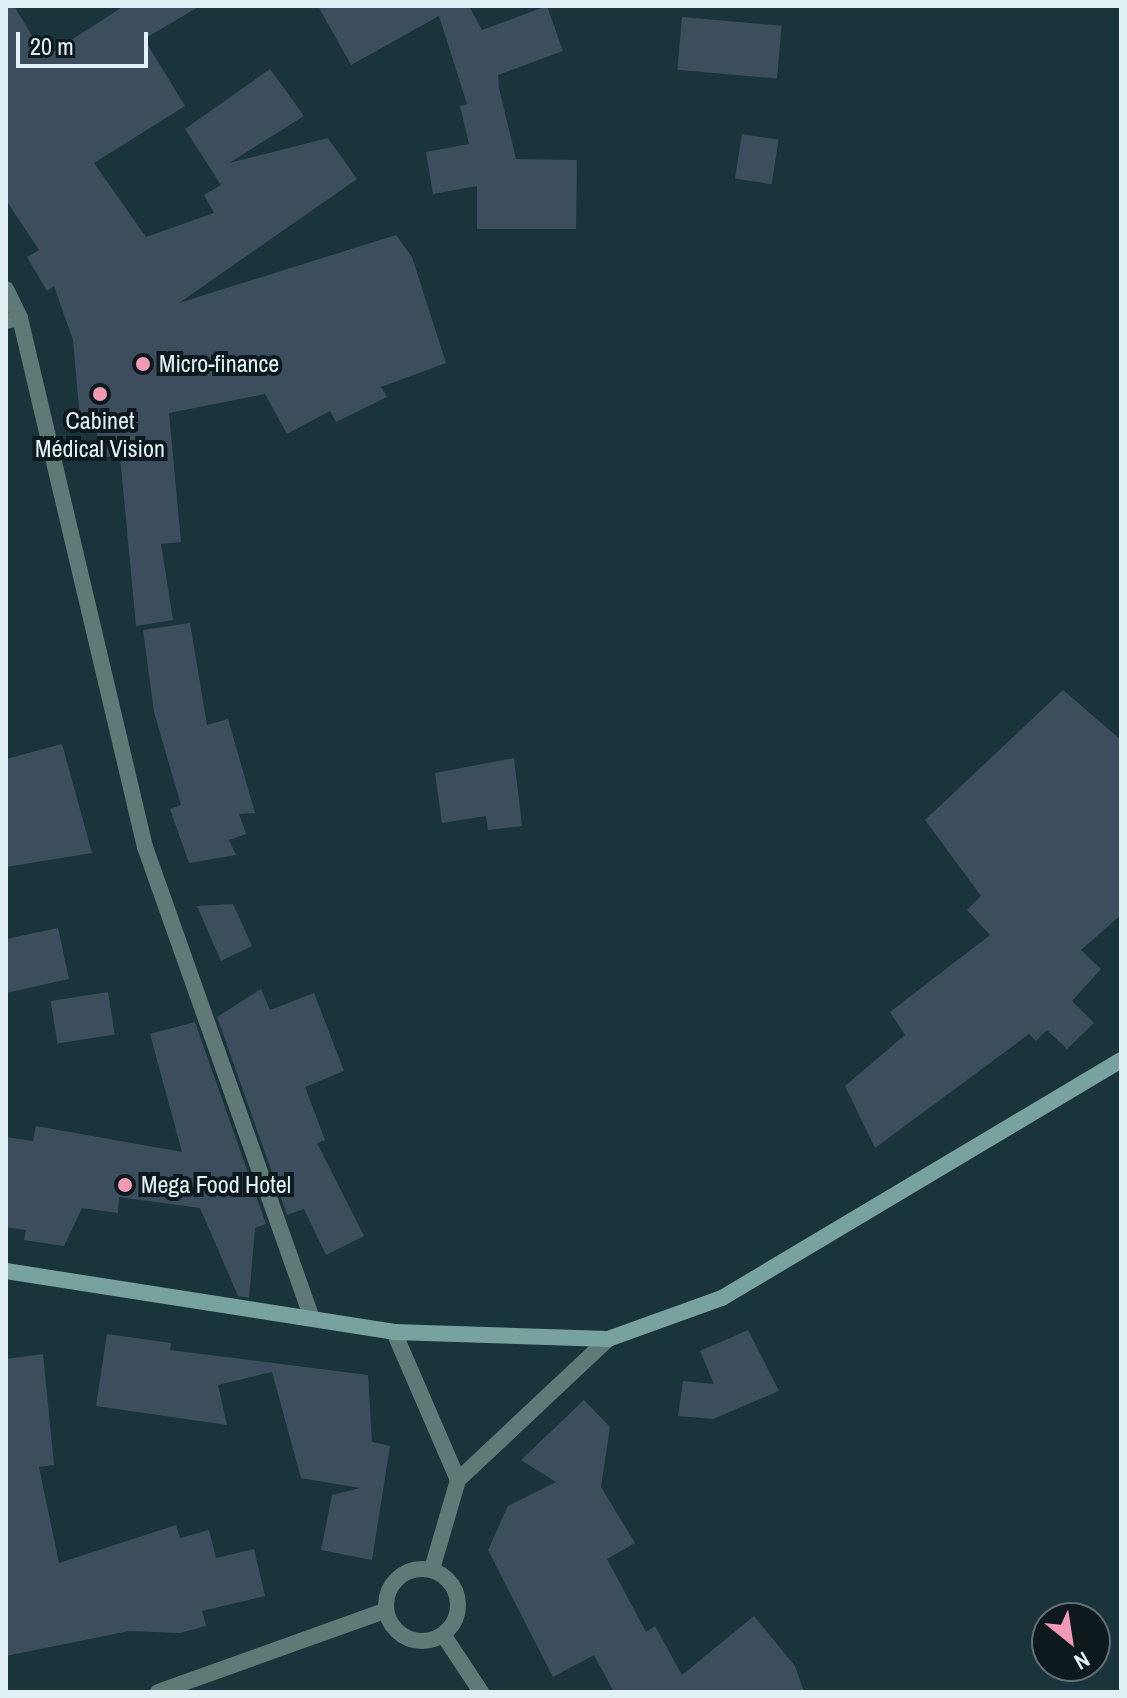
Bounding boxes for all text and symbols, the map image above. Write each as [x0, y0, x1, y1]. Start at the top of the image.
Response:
scale bar [20, 16, 152, 66]
text: 20 m [30, 30, 74, 62]
place label: Micro-finance [159, 350, 279, 378]
marker: Micro-finance [134, 355, 152, 373]
marker: Cabinet Médical Vision [91, 385, 109, 403]
place label: Cabinet Médical Vision [35, 407, 165, 463]
place label: Mega Food Hotel [141, 1171, 291, 1199]
marker: Mega Food Hotel [116, 1176, 134, 1194]
north arrow [1031, 1602, 1111, 1682]
text: N [1069, 1645, 1095, 1677]

